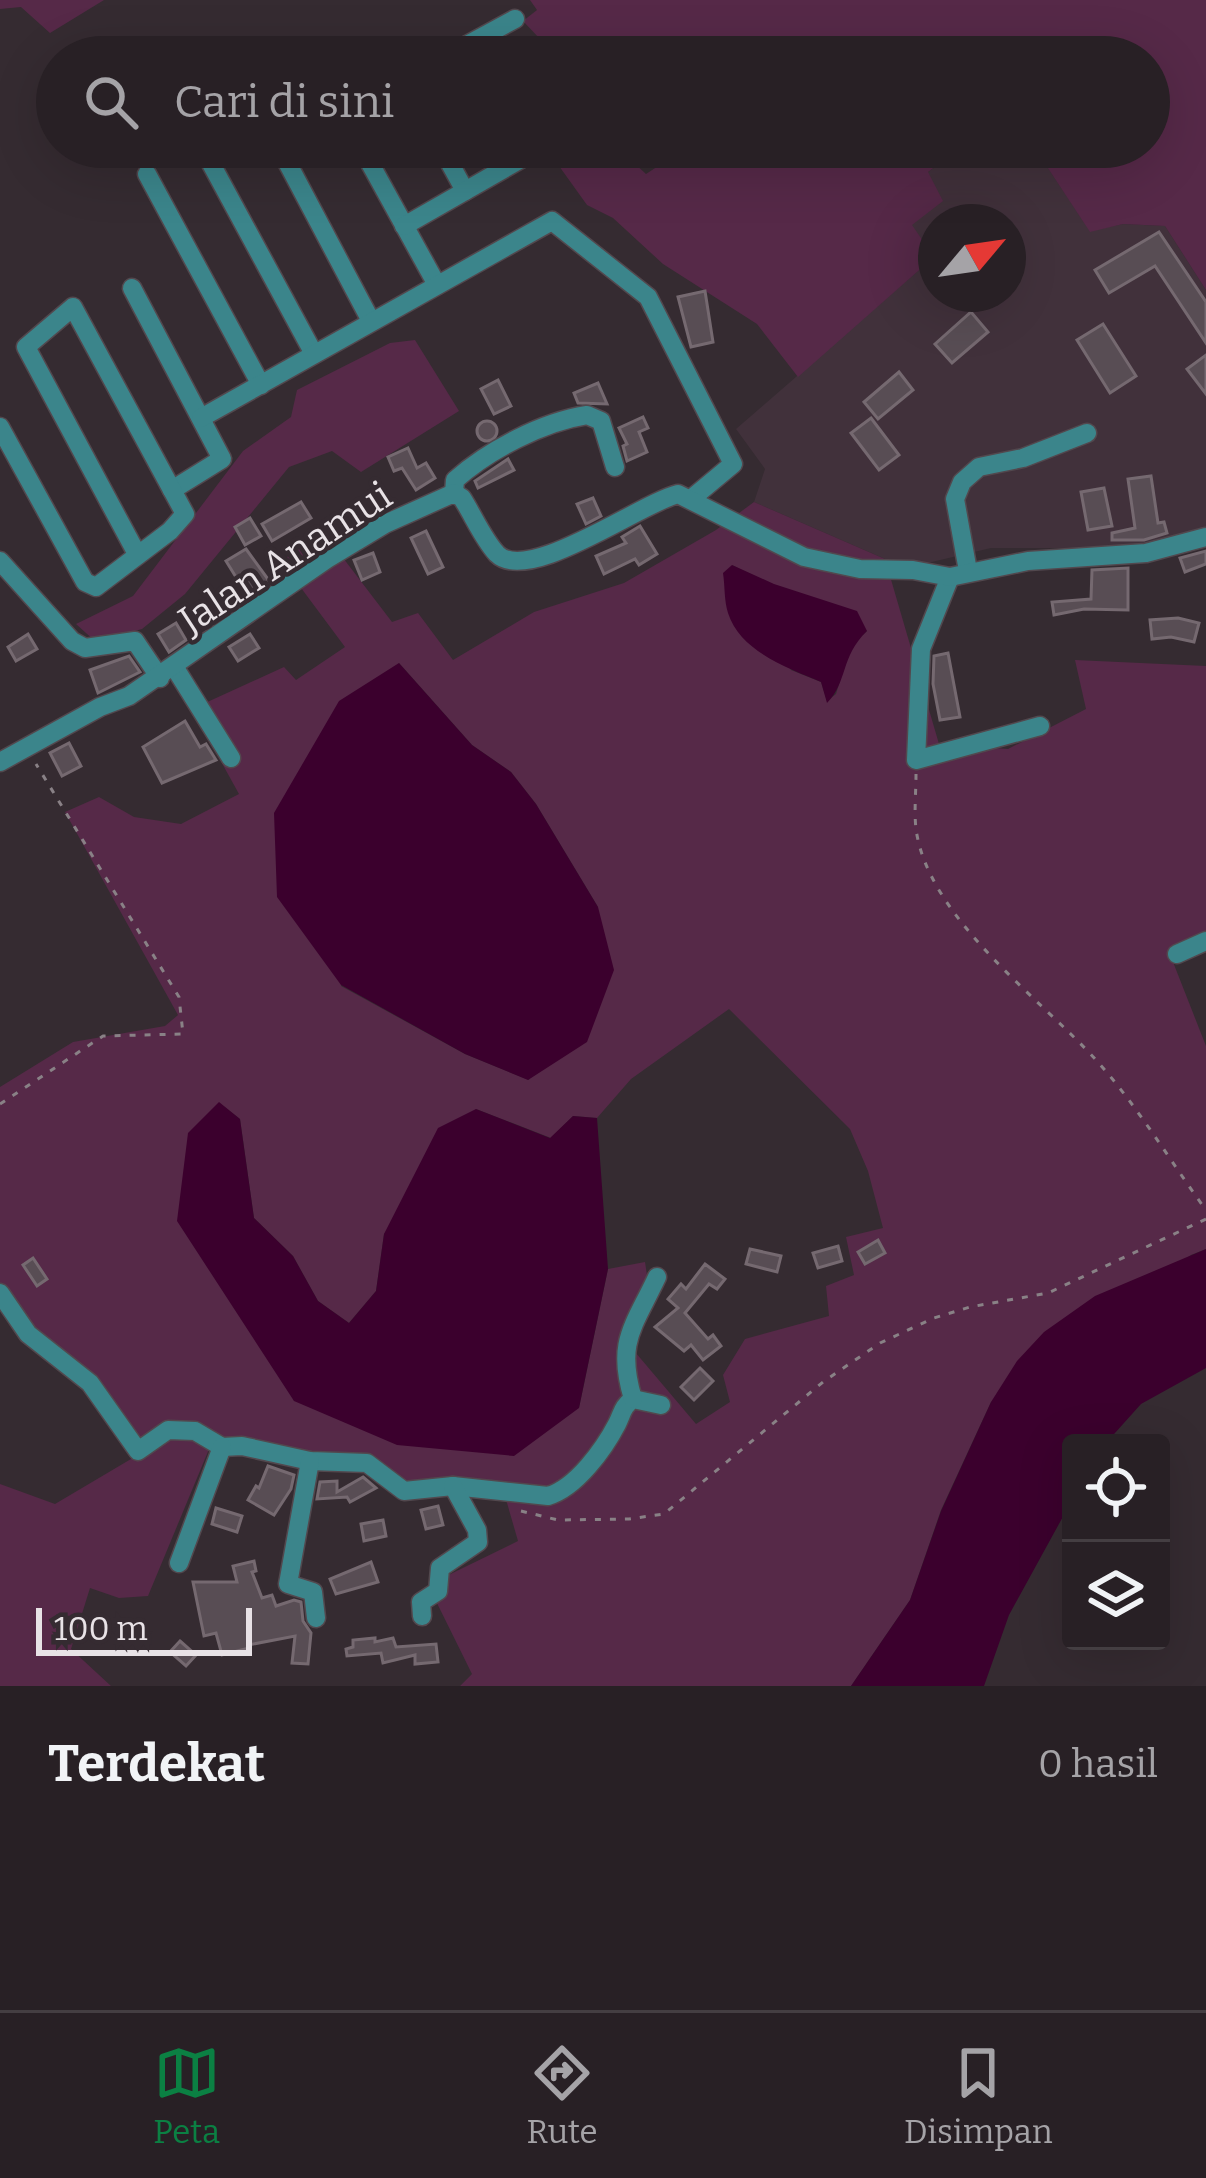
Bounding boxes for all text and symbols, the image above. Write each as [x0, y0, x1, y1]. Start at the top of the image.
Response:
search box [36, 36, 1170, 168]
icon: search [78, 69, 144, 135]
text: Cari di sini [174, 75, 394, 129]
north arrow [918, 204, 1026, 312]
street label: Jalan Anamui [170, 472, 400, 644]
map controls [1062, 1434, 1170, 1650]
button: locate [1062, 1434, 1170, 1542]
button: layers [1062, 1542, 1170, 1650]
scale bar [36, 1602, 252, 1655]
text: 100 m [54, 1609, 148, 1649]
text: Terdekat [48, 1733, 265, 1795]
text: 0 hasil [1038, 1741, 1158, 1787]
tab: Peta [153, 2040, 220, 2152]
tab: Rute [526, 2040, 598, 2152]
tab: Disimpan [904, 2040, 1053, 2152]

